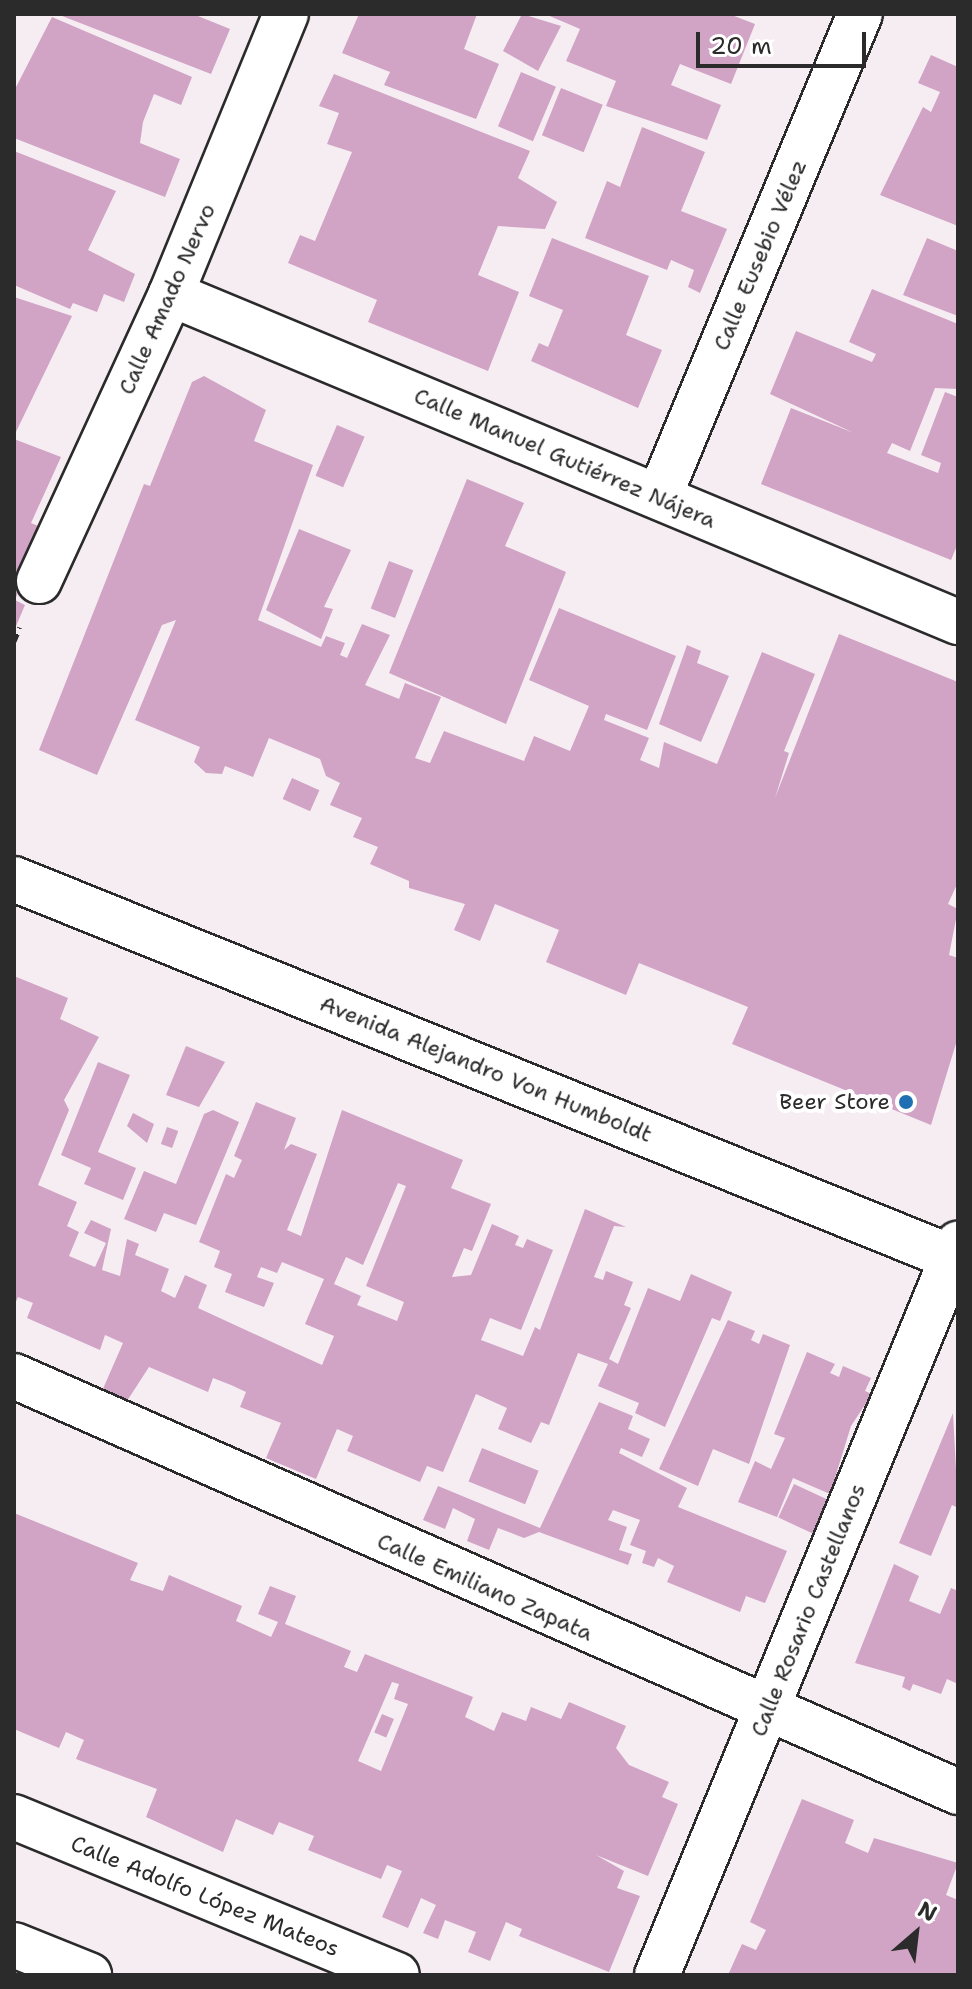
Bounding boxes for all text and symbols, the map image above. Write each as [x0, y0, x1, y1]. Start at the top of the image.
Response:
scale bar [700, 16, 870, 66]
text: 20 m [710, 30, 772, 62]
street label: Calle Eusebio Vélez [708, 156, 812, 354]
street label: Calle Amado Nervo [113, 199, 221, 399]
street label: Calle Manuel Gutiérrez Nájera [410, 382, 720, 534]
street label: Avenida Alejandro Von Humboldt [316, 990, 656, 1148]
place label: Beer Store [779, 1089, 890, 1115]
marker: Beer Store [897, 1093, 915, 1111]
street label: Calle Rosario Castellanos [745, 1480, 871, 1740]
street label: Calle Emiliano Zapata [373, 1528, 597, 1646]
street label: Calle Adolfo López Mateos [67, 1830, 343, 1962]
north arrow [876, 1893, 956, 1973]
text: N [913, 1894, 942, 1928]

